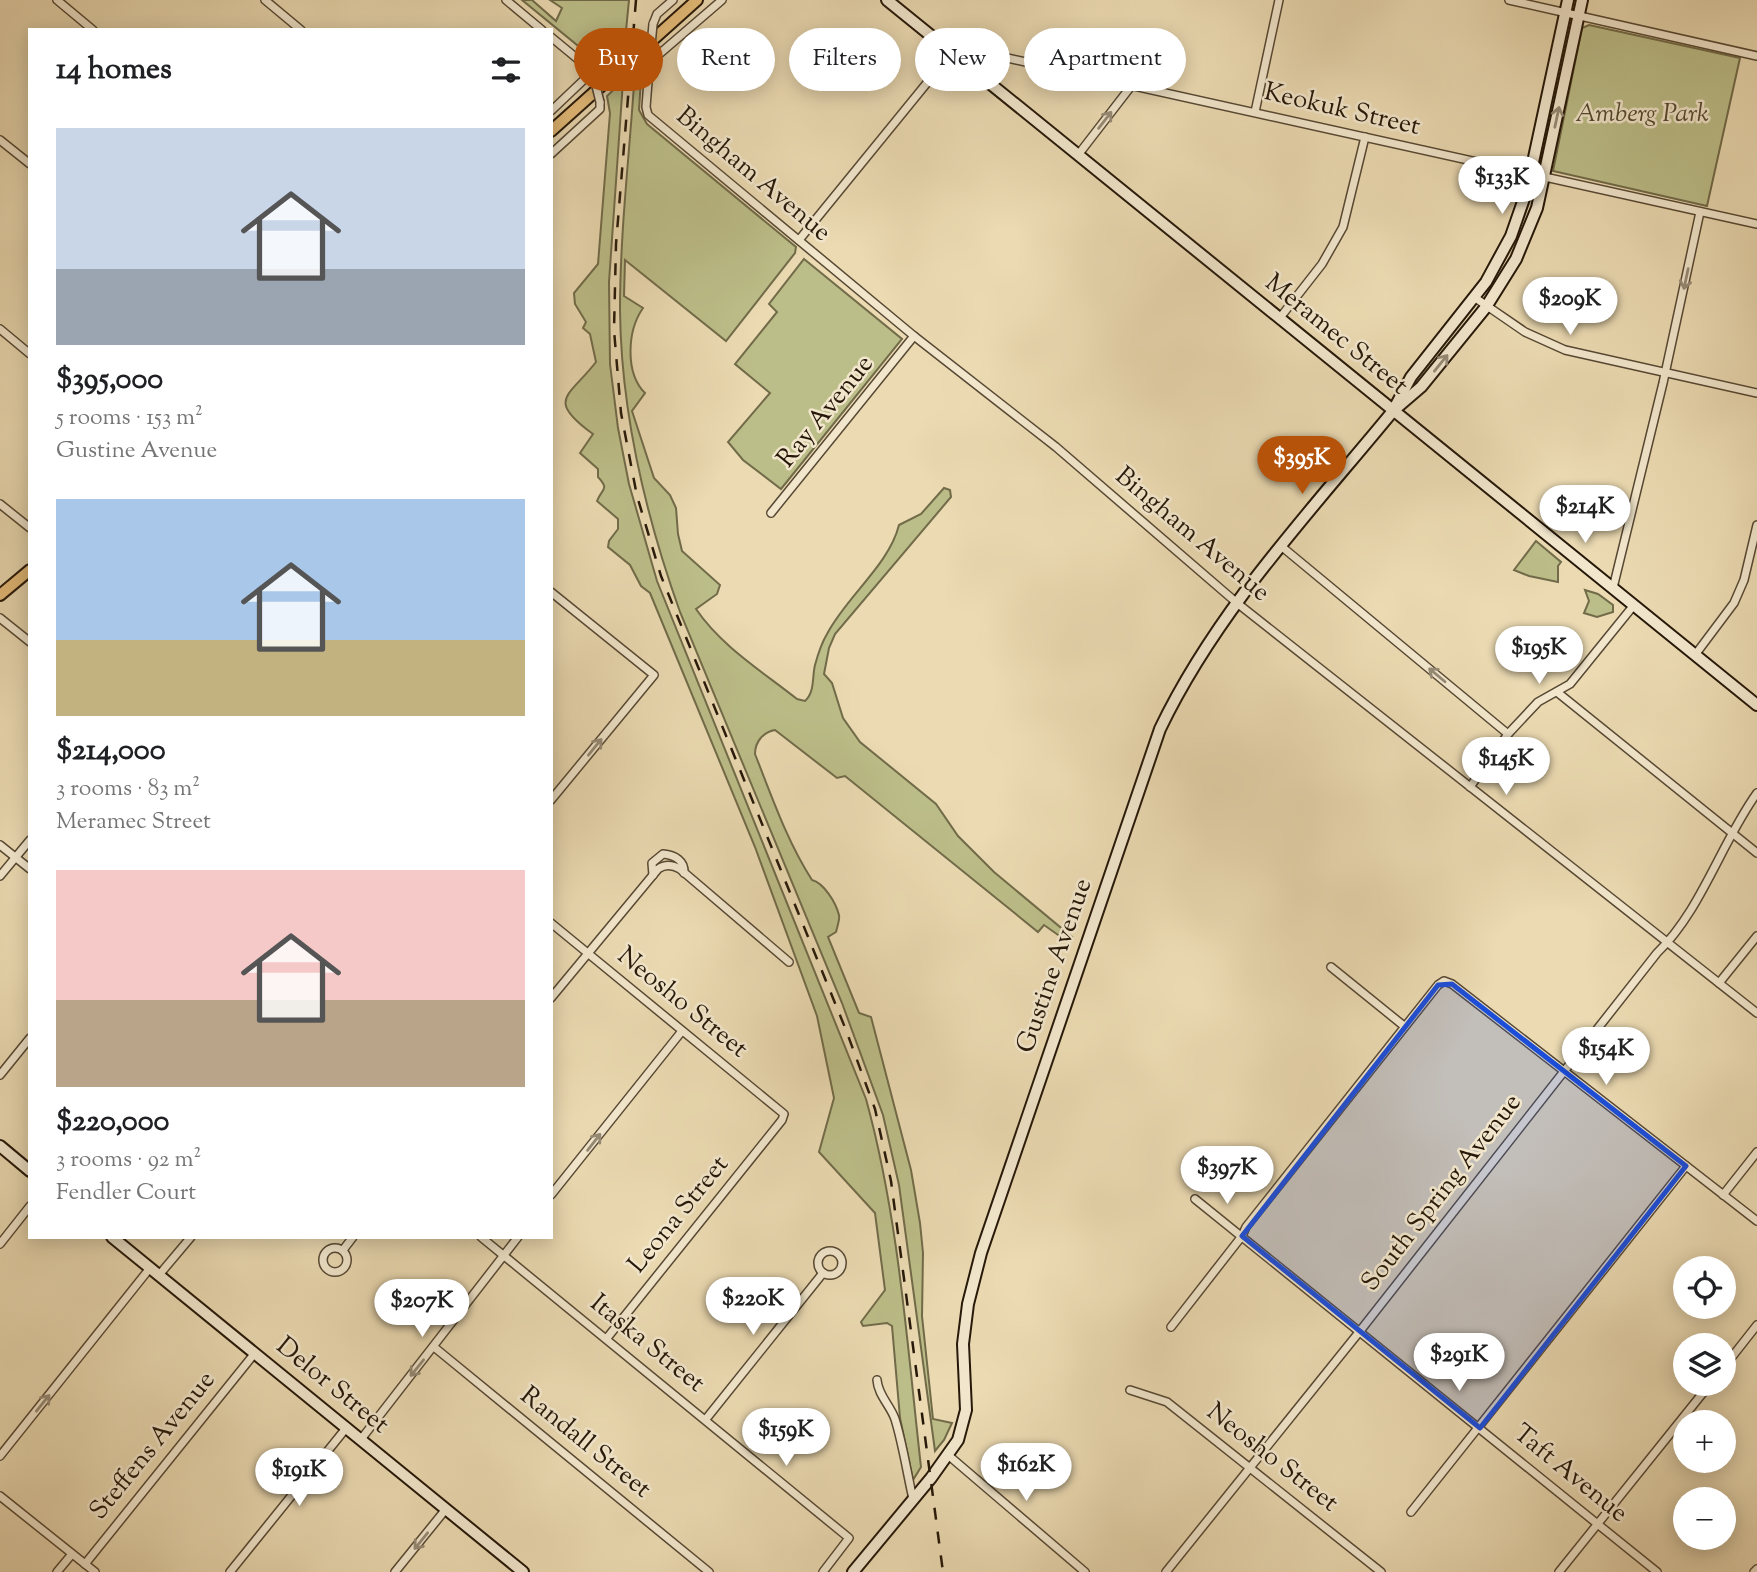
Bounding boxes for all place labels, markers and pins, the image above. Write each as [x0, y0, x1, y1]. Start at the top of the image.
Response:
pin: $133K [1453, 156, 1551, 216]
pin: $209K [1521, 278, 1619, 337]
pin: $395K [1253, 436, 1351, 496]
pin: $214K [1536, 486, 1634, 545]
pin: $195K [1490, 626, 1588, 686]
pin: $145K [1457, 738, 1555, 797]
pin: $154K [1557, 1028, 1655, 1087]
pin: $397K [1178, 1146, 1276, 1206]
pin: $220K [704, 1278, 802, 1337]
pin: $207K [373, 1280, 471, 1339]
pin: $291K [1410, 1334, 1508, 1393]
pin: $159K [737, 1408, 835, 1468]
pin: $162K [977, 1444, 1075, 1503]
pin: $191K [250, 1448, 348, 1508]

